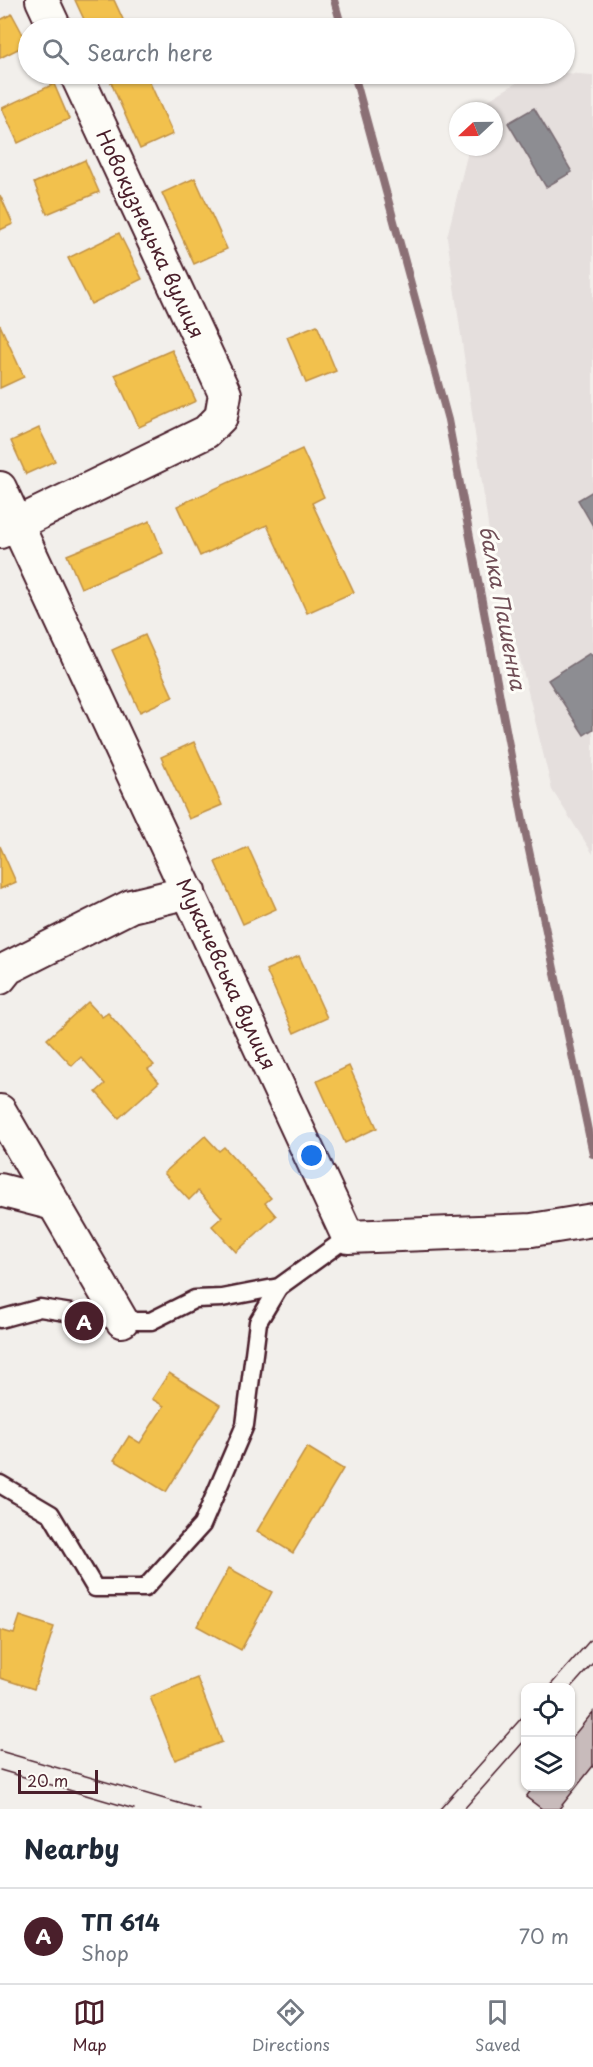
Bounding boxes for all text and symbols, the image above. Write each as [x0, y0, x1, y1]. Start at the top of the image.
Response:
search box [18, 18, 575, 84]
icon: search [39, 35, 72, 68]
text: Search here [87, 35, 213, 68]
north arrow [449, 102, 503, 156]
street label: Новокузнецька вулиця [89, 124, 213, 343]
water label: балка Пашенна [472, 523, 536, 693]
street label: Мукачевська вулиця [169, 873, 284, 1075]
your location [297, 1141, 326, 1170]
pin: A [64, 1298, 104, 1344]
map controls [521, 1683, 575, 1791]
button: locate [521, 1683, 575, 1737]
button: layers [521, 1737, 575, 1791]
scale bar [18, 1767, 98, 1794]
text: 20 m [27, 1768, 68, 1792]
text: Nearby [24, 1829, 119, 1868]
text: ТП 614 [81, 1905, 160, 1938]
text: A [36, 1921, 51, 1951]
text: 70 m [519, 1921, 569, 1951]
text: Shop [81, 1938, 129, 1968]
tab: Map [73, 1996, 107, 2056]
tab: Directions [252, 1996, 330, 2056]
tab: Saved [475, 1996, 520, 2056]

